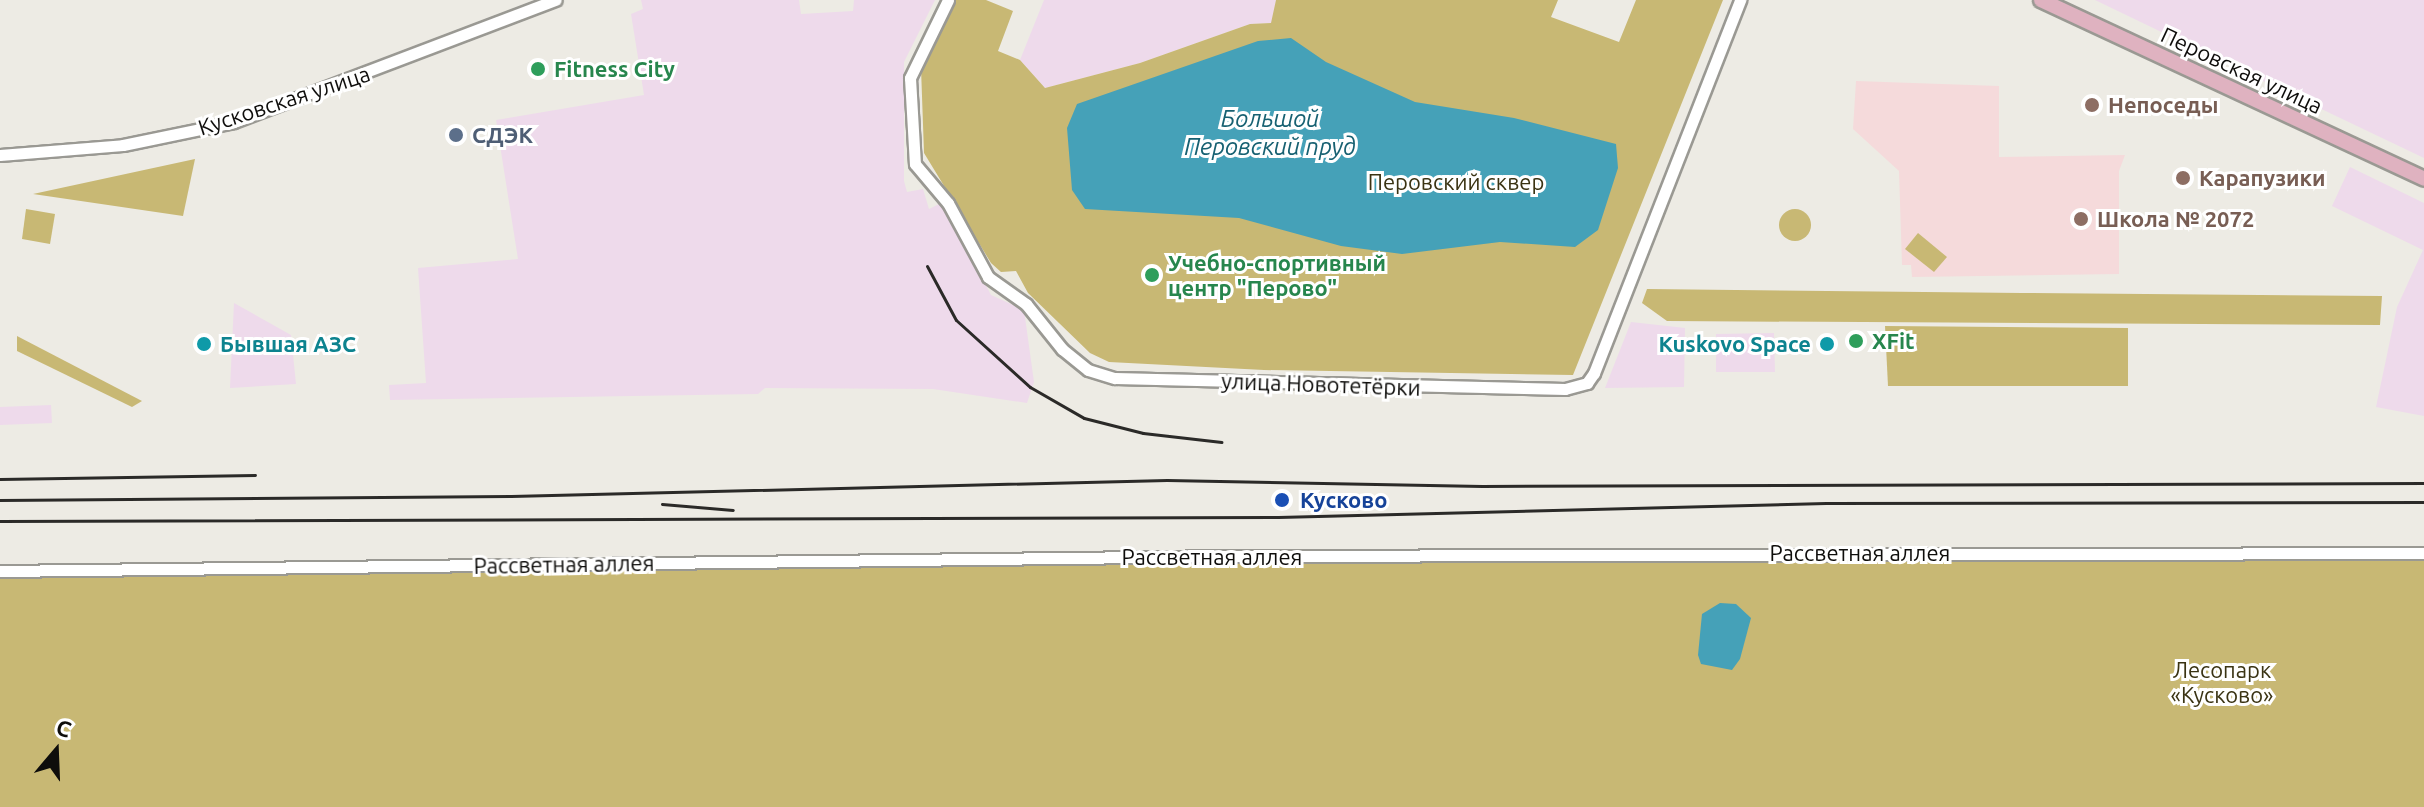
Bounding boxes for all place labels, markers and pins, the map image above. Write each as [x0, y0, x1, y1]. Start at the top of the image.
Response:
place label: Fitness City [554, 56, 675, 82]
marker: Fitness City [529, 60, 547, 78]
place label: Непоседы [2108, 92, 2218, 118]
marker: Непоседы [2083, 96, 2101, 114]
place label: СДЭК [472, 122, 533, 148]
marker: СДЭК [447, 126, 465, 144]
place label: Карапузики [2199, 165, 2325, 191]
marker: Карапузики [2174, 169, 2192, 187]
place label: Школа № 2072 [2097, 206, 2254, 232]
marker: Школа № 2072 [2072, 210, 2090, 228]
place label: Учебно-спортивный центр "Перово" [1168, 249, 1386, 300]
marker: Учебно-спортивный центр "Перово" [1143, 266, 1161, 284]
place label: XFit [1872, 328, 1914, 354]
place label: Бывшая АЗС [220, 331, 356, 357]
place label: Kuskovo Space [1658, 331, 1811, 357]
marker: XFit [1847, 332, 1865, 350]
marker: Бывшая АЗС [195, 335, 213, 353]
marker: Kuskovo Space [1818, 335, 1836, 353]
place label: Кусково [1300, 487, 1388, 513]
marker: Кусково [1271, 489, 1293, 511]

